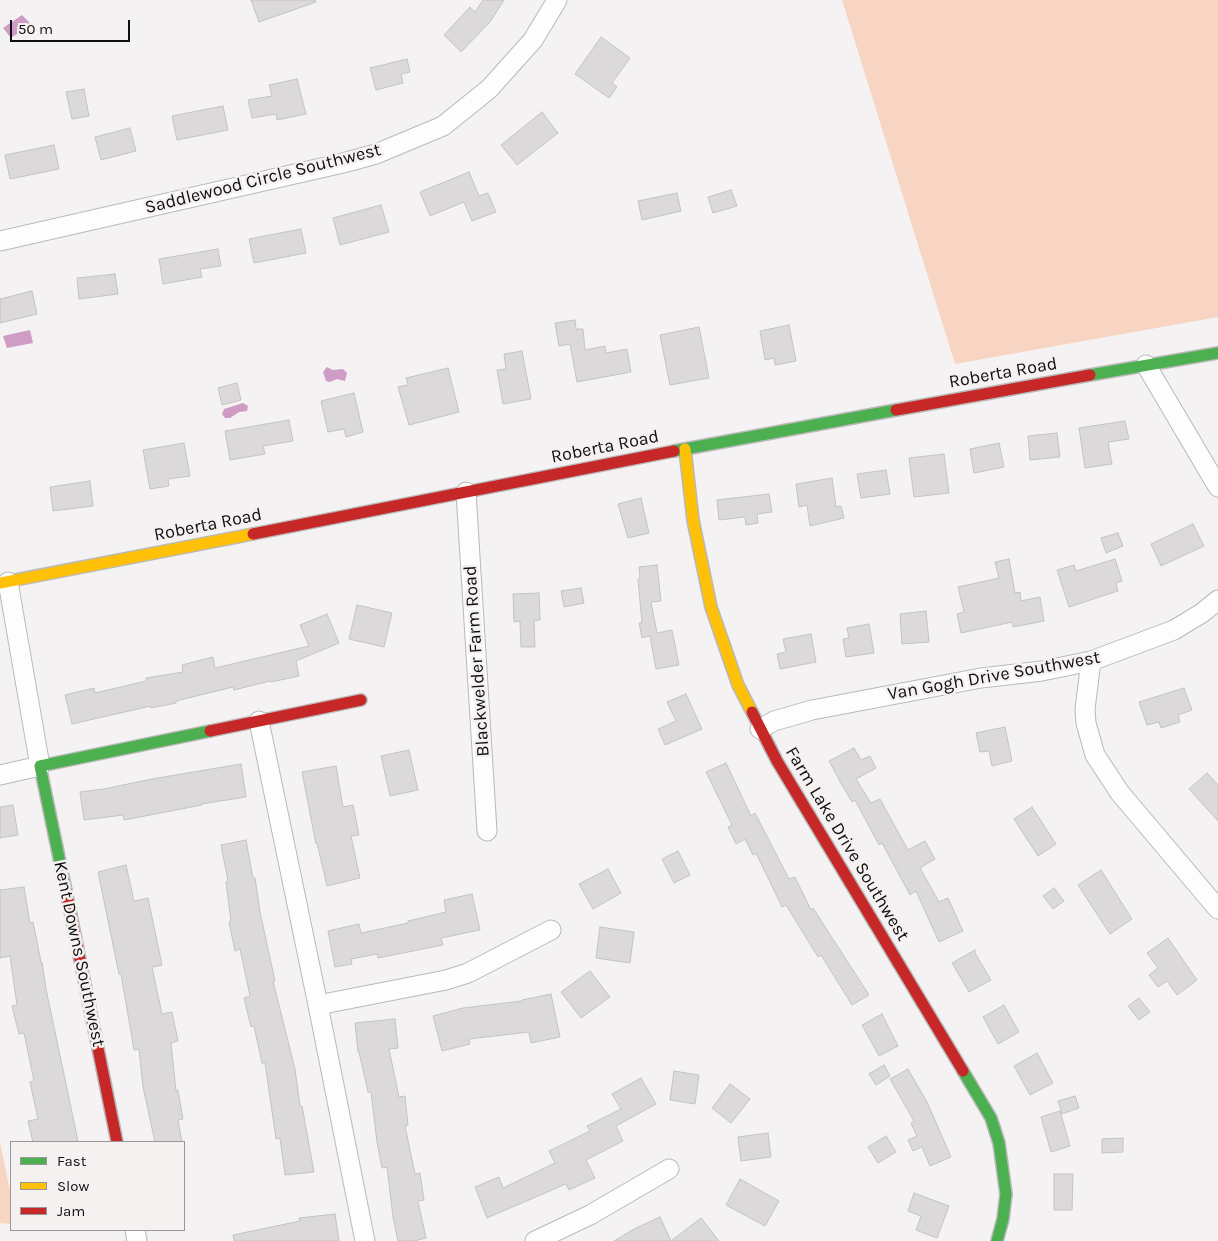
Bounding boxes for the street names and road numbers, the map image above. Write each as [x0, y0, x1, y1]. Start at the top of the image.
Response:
street label: Saddlewood Circle Southwest [143, 139, 383, 219]
street label: Roberta Road [947, 353, 1059, 393]
street label: Roberta Road [549, 426, 661, 468]
street label: Roberta Road [152, 504, 264, 546]
street label: Blackwelder Farm Road [460, 565, 494, 757]
street label: Van Gogh Drive Southwest [886, 647, 1102, 705]
street label: Farm Lake Drive Southwest [780, 743, 914, 945]
street label: Kent Downs Southwest [49, 859, 109, 1049]

